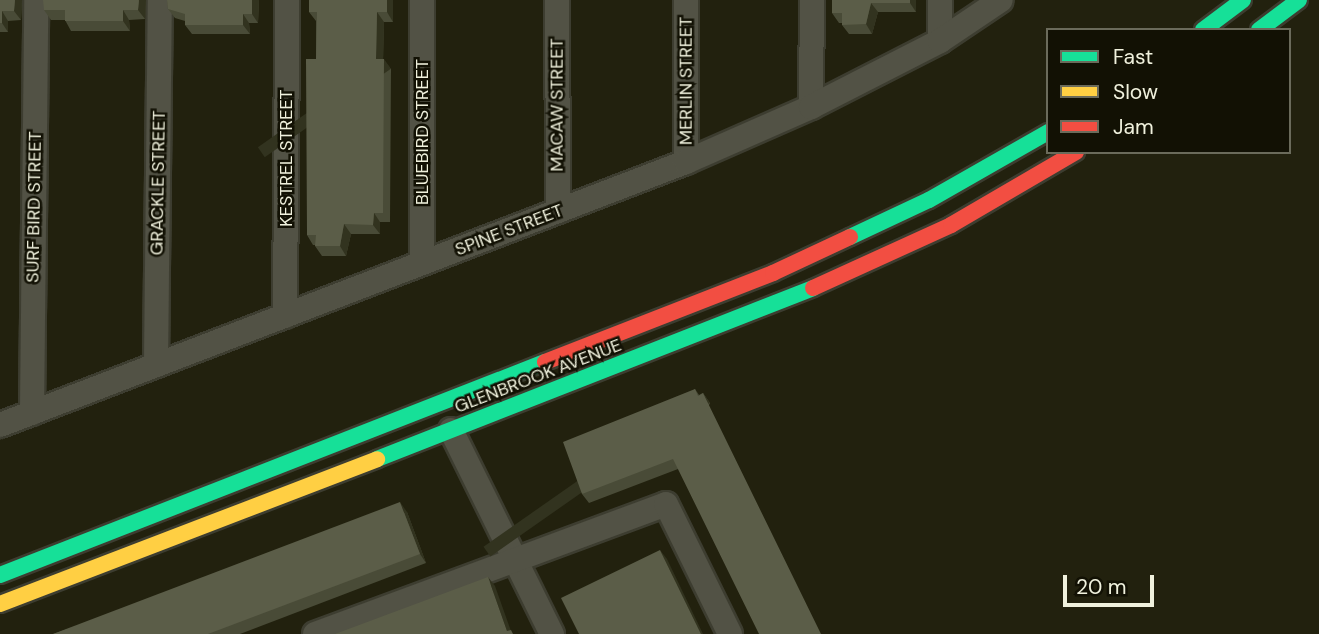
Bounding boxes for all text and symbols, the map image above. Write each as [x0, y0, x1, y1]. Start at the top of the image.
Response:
street label: MERLIN STREET [675, 17, 697, 145]
legend [1046, 28, 1291, 154]
street label: MACAW STREET [546, 38, 568, 172]
text: Fast [1113, 43, 1153, 71]
street label: BLUEBIRD STREET [411, 59, 433, 205]
text: Slow [1113, 78, 1158, 106]
street label: KESTREL STREET [275, 89, 297, 227]
street label: GRACKLE STREET [146, 110, 170, 256]
text: Jam [1113, 113, 1154, 141]
street label: SURF BIRD STREET [22, 131, 46, 283]
street label: SPINE STREET [452, 200, 566, 260]
street label: GLENBROOK AVENUE [451, 334, 625, 418]
scale bar [1067, 560, 1158, 604]
text: 20 m [1076, 573, 1127, 601]

